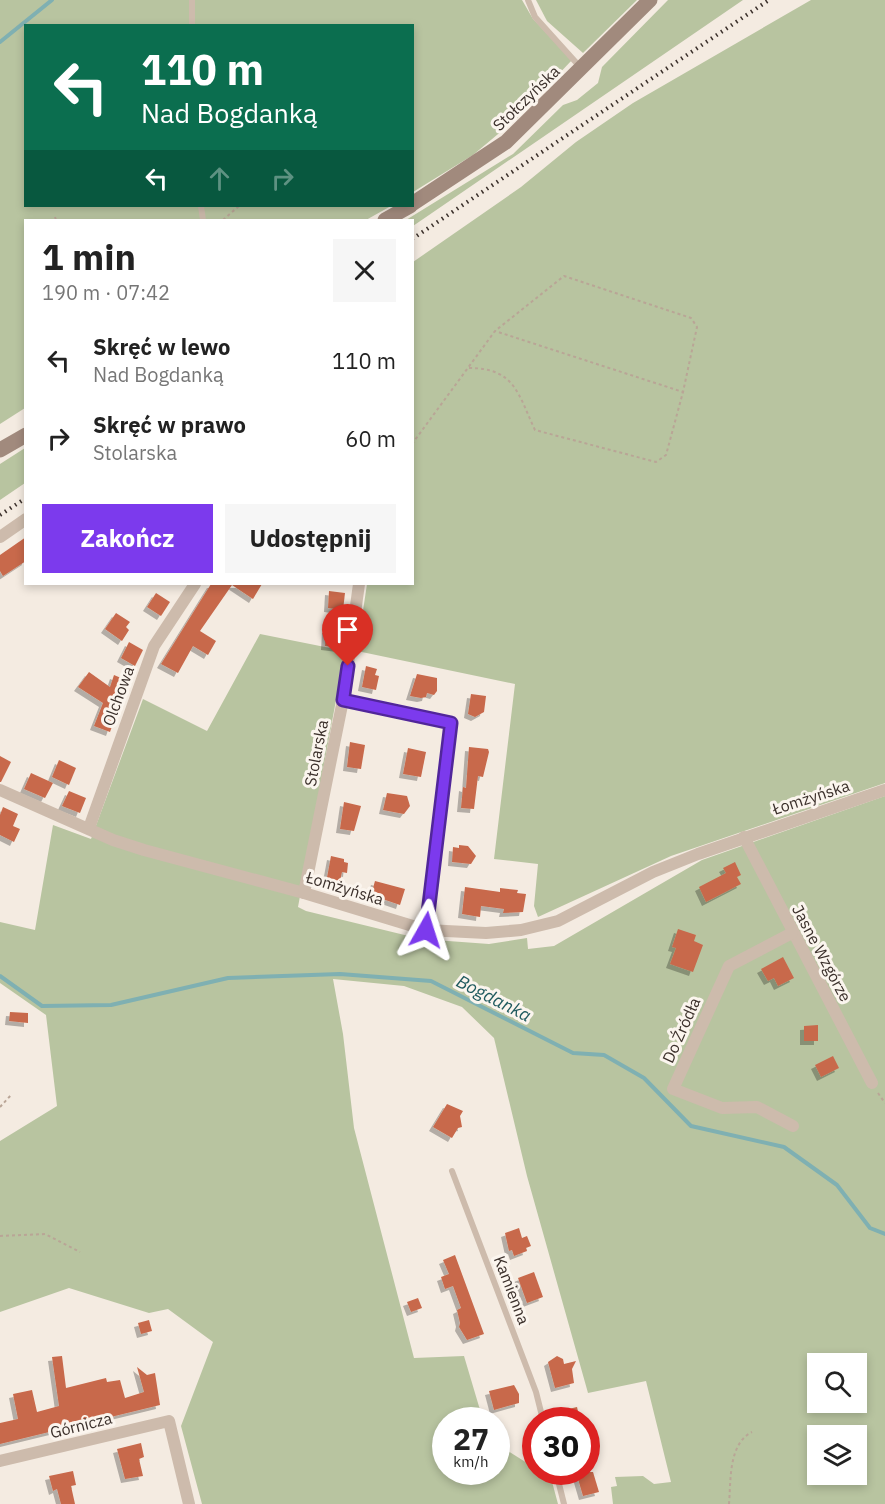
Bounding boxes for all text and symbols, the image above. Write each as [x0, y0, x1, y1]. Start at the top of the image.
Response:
text: 110 m [141, 42, 264, 97]
icon: left [42, 48, 120, 126]
street label: Stołczyńska [488, 61, 564, 135]
text: Nad Bogdanką [141, 95, 317, 130]
icon: left [140, 162, 173, 195]
icon: ahead [203, 162, 236, 195]
icon: right [266, 162, 299, 195]
text: 1 min [42, 233, 136, 280]
button: close [333, 239, 396, 302]
text: 190 m · 07:42 [42, 279, 170, 306]
text: Skręć w lewo [93, 332, 230, 361]
icon: left [42, 344, 75, 377]
text: 110 m [332, 346, 396, 375]
text: Nad Bogdanką [93, 361, 224, 388]
text: Skręć w prawo [93, 410, 246, 439]
icon: right [42, 422, 75, 455]
text: 60 m [345, 424, 396, 453]
text: Stolarska [93, 439, 177, 466]
button: Zakończ [42, 504, 213, 573]
button: Udostępnij [225, 504, 396, 573]
pin [322, 604, 373, 666]
icon: arrive [331, 613, 364, 646]
street label: Olchowa [98, 663, 138, 729]
street label: Stolarska [300, 718, 332, 788]
street label: Łomżyńska [769, 775, 853, 819]
street label: Łomżyńska [303, 866, 387, 909]
position arrow [394, 898, 458, 962]
street label: Jasne Wzgórze [788, 901, 856, 1005]
water label: Bogdanka [453, 969, 535, 1027]
street label: Do Źródła [657, 993, 705, 1066]
street label: Kamienna [490, 1253, 534, 1328]
map controls [807, 1353, 867, 1485]
button: search [807, 1353, 867, 1413]
speed limit sign: 30 [522, 1407, 600, 1485]
street label: Górnicza [48, 1408, 114, 1442]
text: 27 [453, 1419, 489, 1458]
button: layers [807, 1425, 867, 1485]
text: km/h [453, 1452, 489, 1471]

